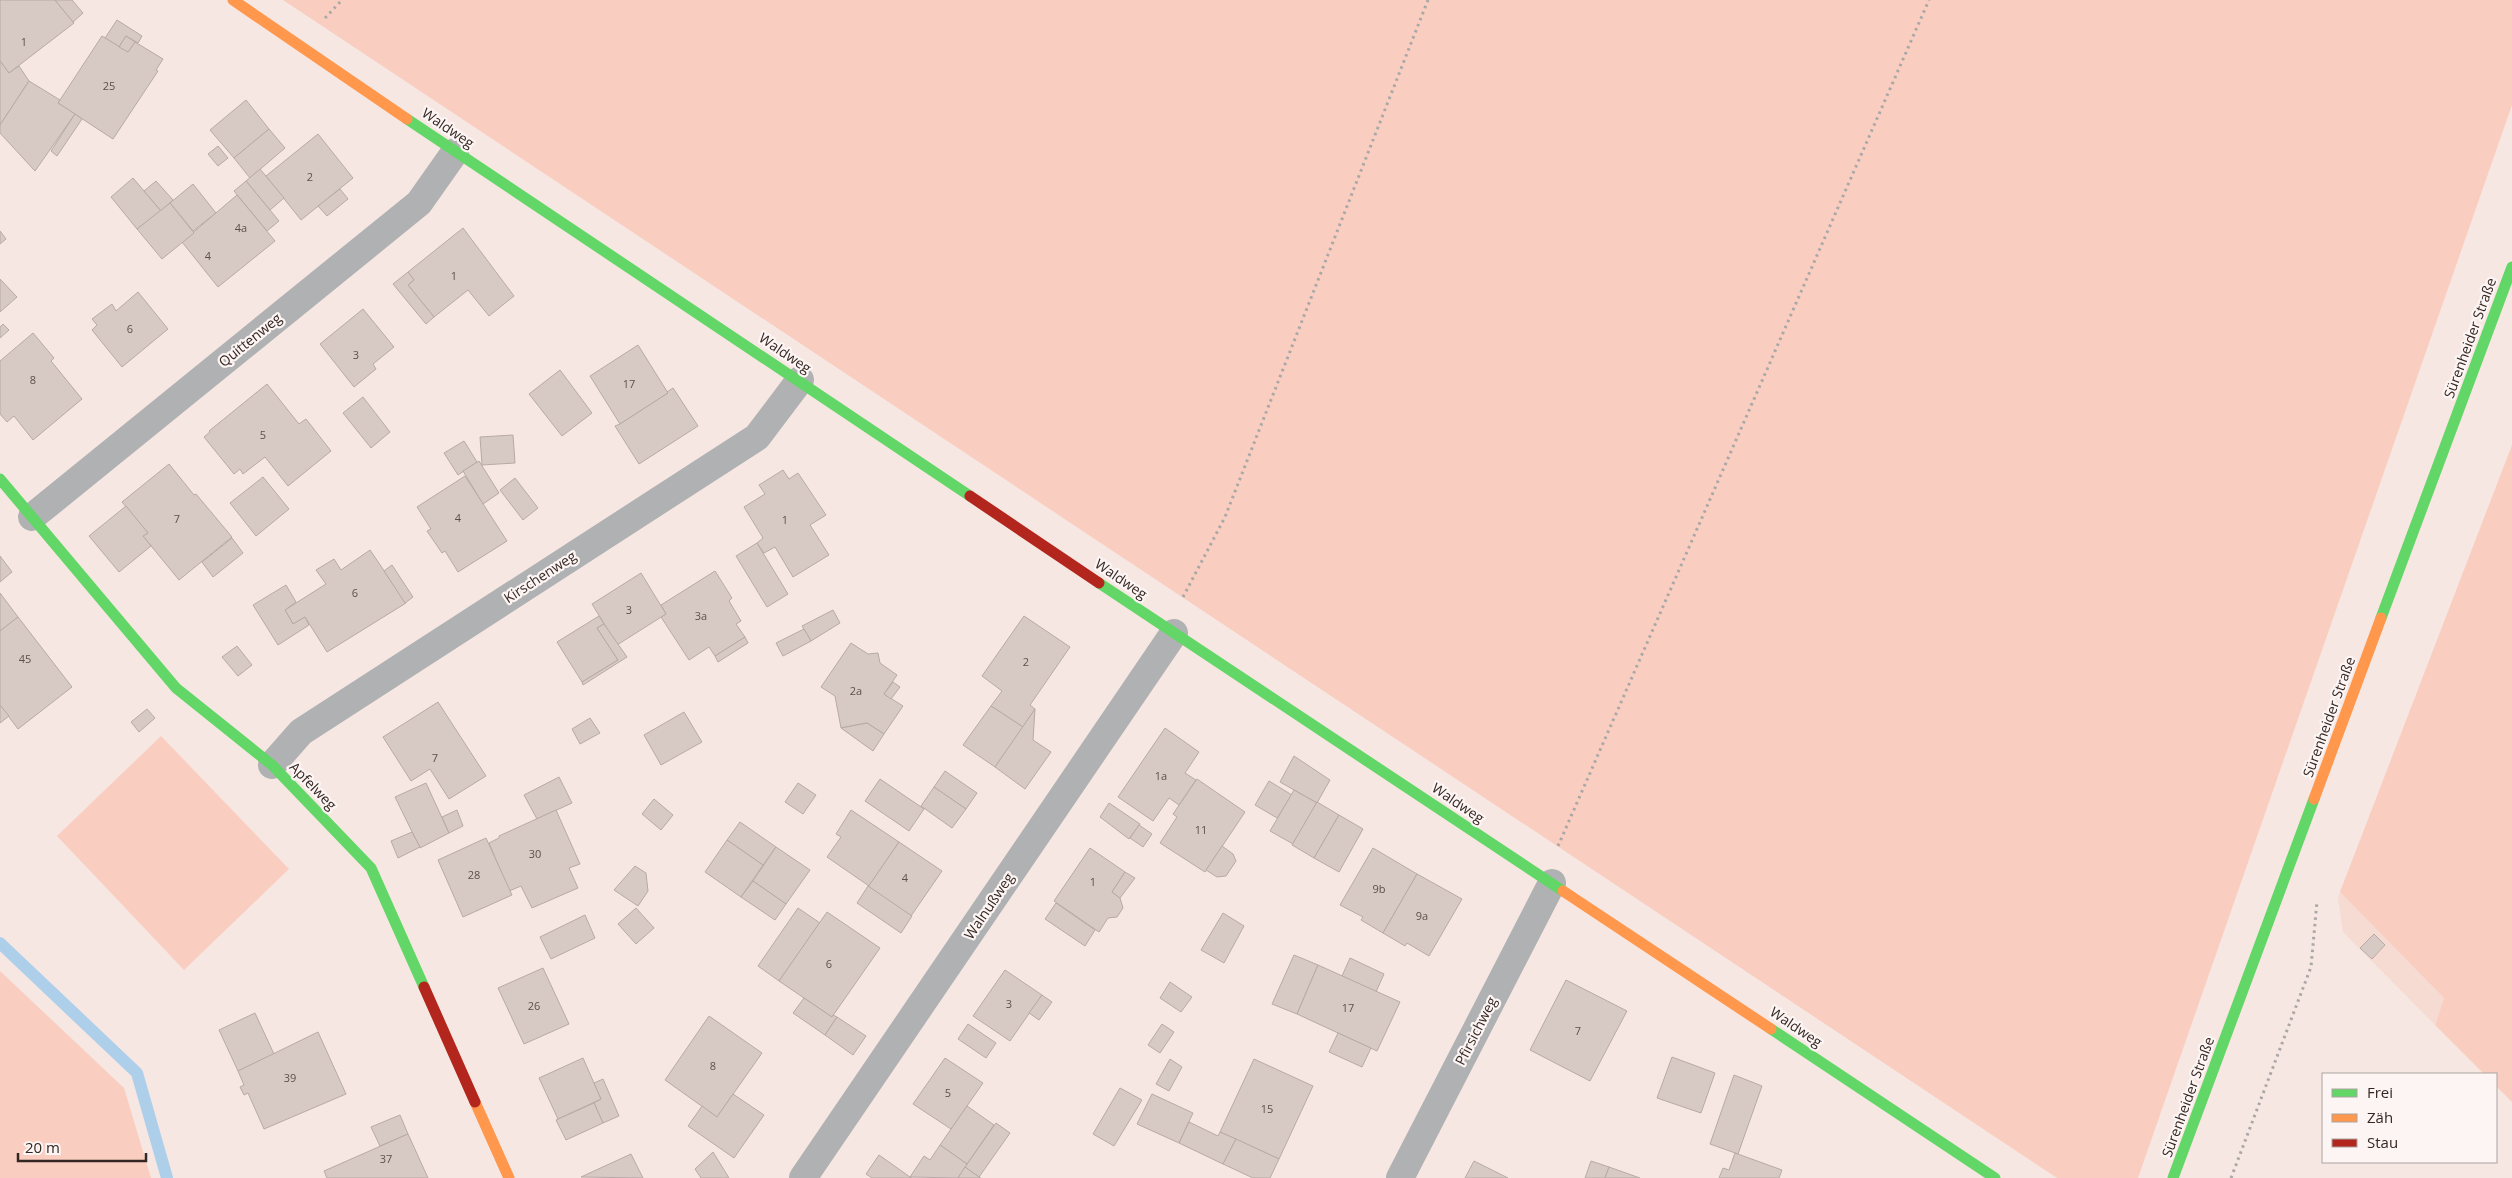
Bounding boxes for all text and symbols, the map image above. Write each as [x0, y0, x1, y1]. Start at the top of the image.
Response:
house number: 1 [21, 34, 27, 49]
house number: 25 [103, 78, 115, 93]
street label: Waldweg [418, 103, 478, 152]
house number: 2 [307, 169, 313, 184]
house number: 4a [235, 220, 247, 235]
house number: 4 [205, 248, 212, 263]
house number: 1 [451, 268, 457, 283]
street label: Sürenheider Straße [2439, 275, 2500, 401]
street label: Quittenweg [214, 308, 285, 371]
house number: 6 [127, 321, 133, 336]
street label: Waldweg [755, 328, 815, 377]
house number: 3 [353, 347, 359, 362]
house number: 8 [30, 372, 36, 387]
house number: 17 [623, 376, 635, 391]
house number: 5 [260, 427, 266, 442]
house number: 4 [455, 510, 462, 525]
house number: 7 [174, 511, 180, 526]
house number: 1 [782, 512, 788, 527]
street label: Kirschenweg [500, 546, 580, 607]
street label: Waldweg [1091, 554, 1151, 603]
house number: 6 [352, 585, 358, 600]
house number: 3 [626, 602, 632, 617]
house number: 3a [695, 608, 707, 623]
house number: 45 [19, 651, 31, 666]
house number: 2 [1023, 654, 1029, 669]
street label: Sürenheider Straße [2298, 654, 2359, 780]
house number: 2a [850, 683, 862, 698]
house number: 7 [432, 750, 438, 765]
street label: Apfelweg [286, 758, 341, 814]
house number: 1a [1155, 768, 1167, 783]
street label: Waldweg [1428, 778, 1488, 827]
house number: 11 [1195, 822, 1207, 837]
house number: 30 [529, 846, 541, 861]
house number: 28 [468, 867, 480, 882]
street label: Walnußweg [959, 868, 1018, 943]
house number: 4 [902, 870, 909, 885]
house number: 1 [1090, 874, 1096, 889]
house number: 9b [1372, 881, 1386, 896]
house number: 9a [1416, 908, 1428, 923]
house number: 6 [826, 956, 832, 971]
street label: Pfirsichweg [1450, 993, 1501, 1068]
house number: 3 [1006, 996, 1012, 1011]
house number: 26 [528, 998, 540, 1013]
house number: 17 [1342, 1000, 1354, 1015]
street label: Waldweg [1766, 1002, 1826, 1051]
house number: 7 [1575, 1023, 1581, 1038]
street label: Sürenheider Straße [2157, 1034, 2218, 1160]
house number: 8 [710, 1058, 716, 1073]
house number: 39 [284, 1070, 296, 1085]
legend [2322, 1073, 2497, 1163]
text: Frei [2367, 1082, 2393, 1102]
house number: 5 [945, 1085, 951, 1100]
house number: 15 [1261, 1101, 1273, 1116]
text: Zäh [2367, 1107, 2393, 1127]
scale bar [18, 1130, 145, 1162]
text: Stau [2367, 1132, 2398, 1152]
text: 20 m [25, 1137, 60, 1157]
house number: 37 [380, 1151, 392, 1166]

